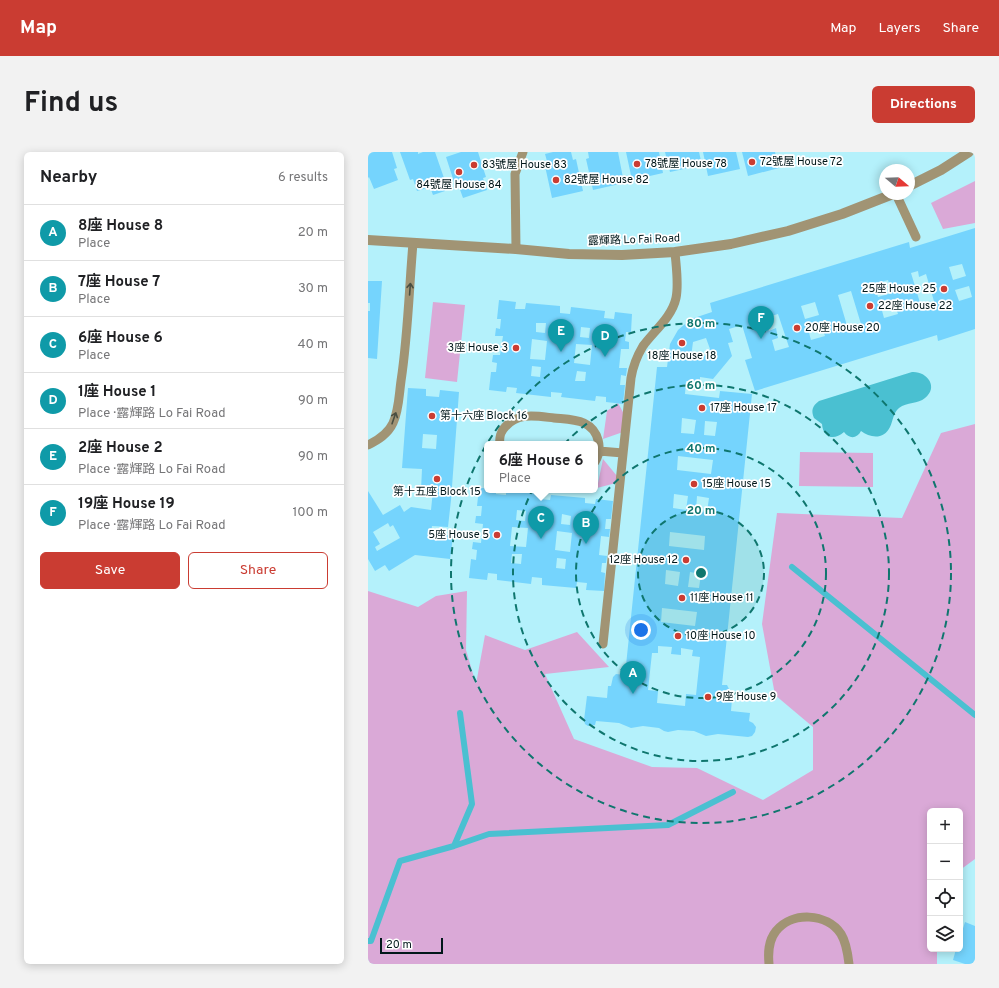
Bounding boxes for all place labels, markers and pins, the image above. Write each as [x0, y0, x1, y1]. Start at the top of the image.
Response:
place label: 72號屋 House 72 [760, 155, 842, 169]
place label: 78號屋 House 78 [645, 157, 727, 171]
marker: 72號屋 House 72 [747, 157, 757, 167]
place label: 83號屋 House 83 [482, 158, 567, 172]
marker: 78號屋 House 78 [632, 159, 642, 169]
marker: 83號屋 House 83 [469, 160, 479, 170]
marker: 84號屋 House 84 [454, 167, 464, 177]
place label: 82號屋 House 82 [564, 173, 649, 187]
marker: 82號屋 House 82 [551, 175, 561, 185]
place label: 84號屋 House 84 [416, 178, 502, 192]
place label: 25座 House 25 [862, 282, 936, 296]
marker: 25座 House 25 [939, 284, 949, 294]
place label: 22座 House 22 [878, 299, 952, 313]
marker: 22座 House 22 [865, 301, 875, 311]
pin: F [748, 306, 774, 339]
pin: E [548, 319, 574, 352]
place label: 20座 House 20 [805, 321, 880, 335]
marker: 20座 House 20 [792, 323, 802, 333]
pin: D [592, 324, 618, 357]
marker: 18座 House 18 [677, 338, 687, 348]
place label: 3座 House 3 [448, 341, 508, 355]
marker: 3座 House 3 [511, 343, 521, 353]
place label: 18座 House 18 [648, 349, 716, 363]
place label: 17座 House 17 [710, 401, 777, 415]
marker: 17座 House 17 [697, 403, 707, 413]
place label: 第十六座 Block 16 [440, 409, 528, 423]
marker: 第十六座 Block 16 [427, 411, 437, 421]
marker: 第十五座 Block 15 [432, 474, 442, 484]
place label: 15座 House 15 [702, 477, 771, 491]
marker: 15座 House 15 [689, 479, 699, 489]
place label: 第十五座 Block 15 [393, 485, 481, 499]
pin: C [528, 506, 554, 539]
pin: B [573, 511, 599, 544]
place label: 5座 House 5 [428, 528, 489, 542]
marker: 5座 House 5 [492, 530, 502, 540]
place label: 12座 House 12 [609, 553, 678, 567]
marker: 12座 House 12 [681, 555, 691, 565]
centre of rings [694, 566, 708, 580]
place label: 11座 House 11 [690, 591, 754, 605]
marker: 11座 House 11 [677, 593, 687, 603]
place label: 10座 House 10 [686, 629, 756, 643]
marker: 10座 House 10 [673, 631, 683, 641]
pin: A [620, 661, 646, 694]
place label: 9座 House 9 [716, 690, 776, 704]
marker: 9座 House 9 [703, 692, 713, 702]

